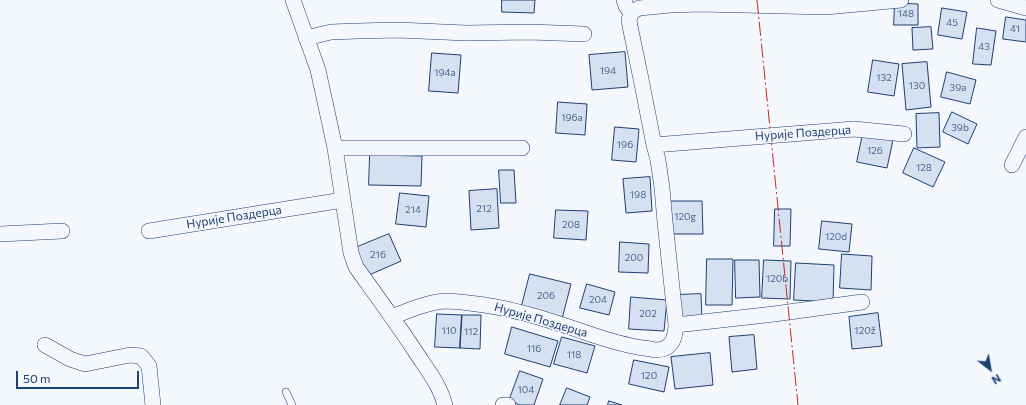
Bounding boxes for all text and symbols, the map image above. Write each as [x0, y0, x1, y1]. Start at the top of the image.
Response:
house number: 148 [898, 8, 914, 20]
house number: 45 [946, 17, 958, 29]
house number: 41 [1010, 23, 1020, 35]
house number: 43 [978, 41, 990, 53]
house number: 194 [600, 65, 616, 77]
house number: 194a [434, 67, 456, 79]
house number: 132 [876, 72, 892, 84]
house number: 130 [909, 80, 925, 92]
house number: 39a [949, 82, 967, 94]
house number: 196a [561, 112, 583, 124]
street label: Нурије Поздерца [754, 122, 852, 144]
house number: 39b [951, 122, 969, 134]
house number: 196 [617, 139, 633, 151]
house number: 126 [867, 145, 883, 157]
house number: 128 [916, 162, 932, 174]
house number: 198 [630, 189, 646, 201]
street label: Нурије Поздерца [185, 202, 283, 232]
house number: 212 [476, 203, 492, 215]
house number: 214 [405, 204, 421, 216]
house number: 120g [674, 211, 696, 223]
house number: 208 [562, 219, 580, 231]
house number: 120d [825, 231, 847, 243]
house number: 216 [370, 249, 386, 261]
house number: 200 [625, 252, 643, 264]
house number: 120b [766, 273, 788, 285]
house number: 206 [537, 290, 555, 302]
house number: 204 [589, 294, 607, 306]
street label: Нурије Поздерца [493, 300, 589, 340]
house number: 202 [639, 308, 657, 320]
house number: 110 [441, 325, 457, 337]
house number: 120ž [854, 325, 876, 337]
house number: 112 [464, 326, 478, 338]
house number: 116 [527, 343, 541, 355]
house number: 118 [567, 349, 581, 361]
north arrow [970, 349, 1010, 389]
scale bar [18, 363, 141, 389]
house number: 120 [641, 370, 657, 382]
text: 50 m [23, 371, 51, 385]
text: N [990, 372, 1003, 387]
house number: 104 [518, 384, 534, 396]

